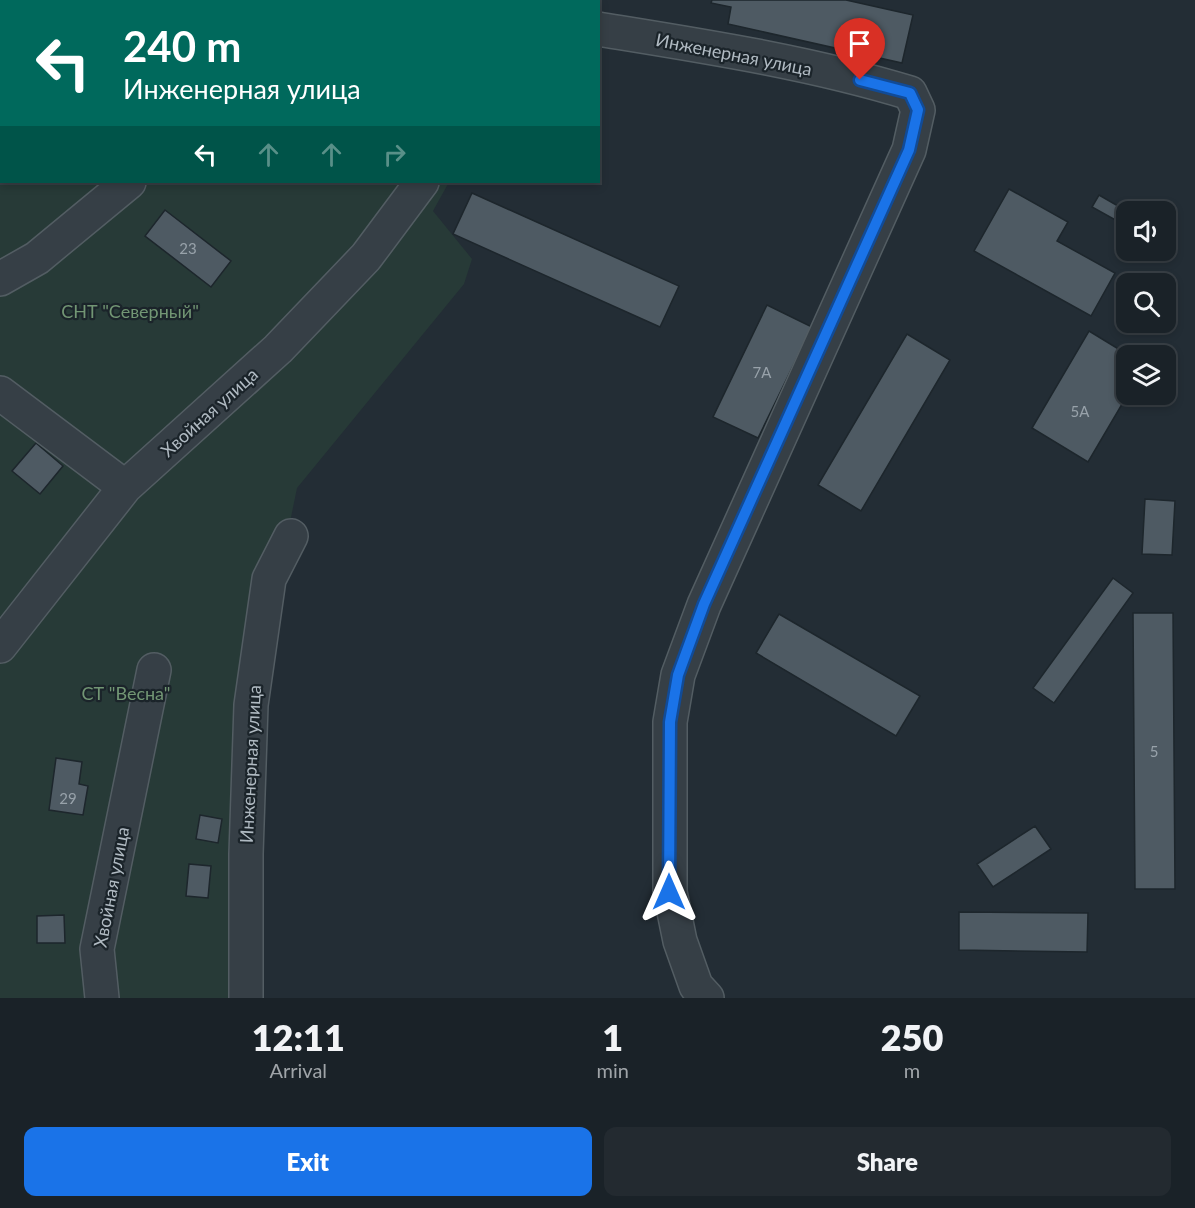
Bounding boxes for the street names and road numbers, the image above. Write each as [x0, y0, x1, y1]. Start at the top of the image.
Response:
street label: Инженерная улица [654, 28, 814, 80]
street label: Хвойная улица [156, 363, 262, 461]
street label: Инженерная улица [235, 684, 265, 844]
street label: Хвойная улица [88, 825, 134, 949]

